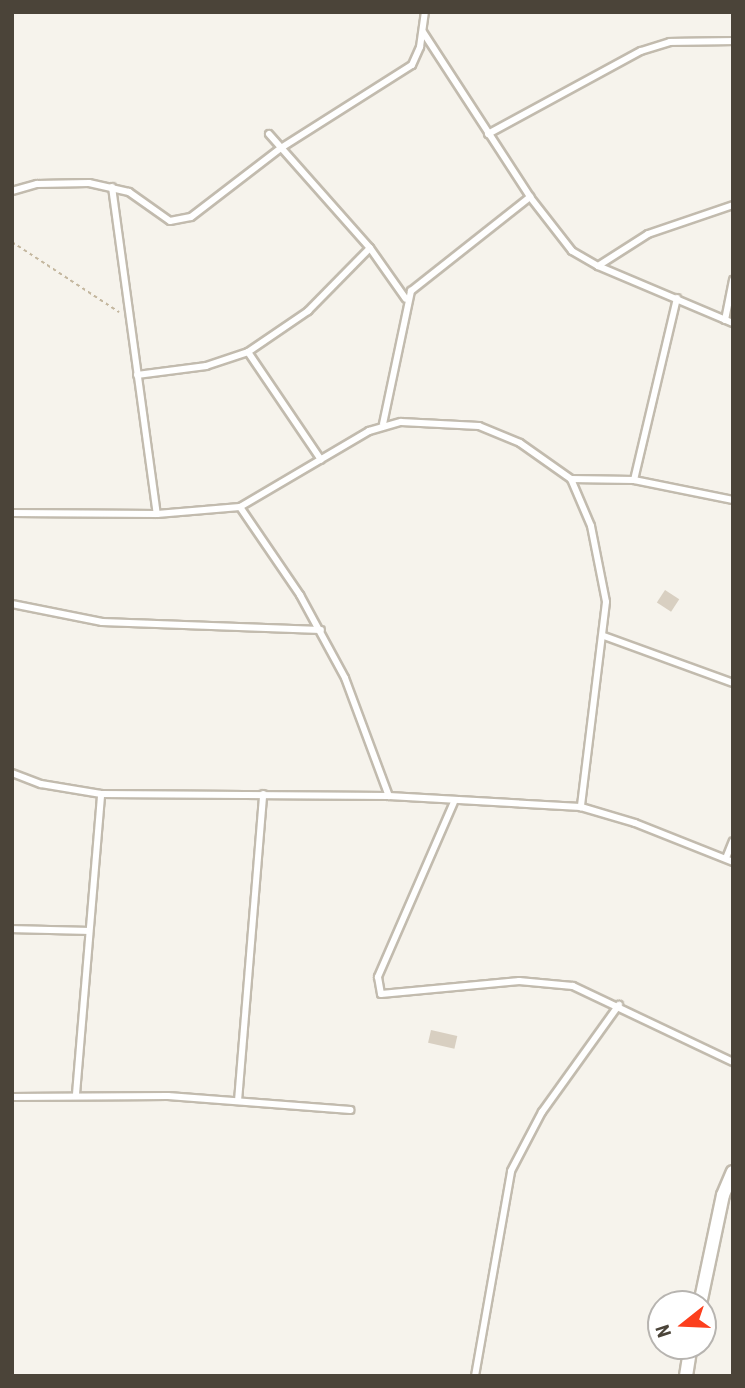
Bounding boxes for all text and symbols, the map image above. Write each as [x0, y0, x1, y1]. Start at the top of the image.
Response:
north arrow [647, 1290, 717, 1360]
text: N [651, 1322, 676, 1340]

